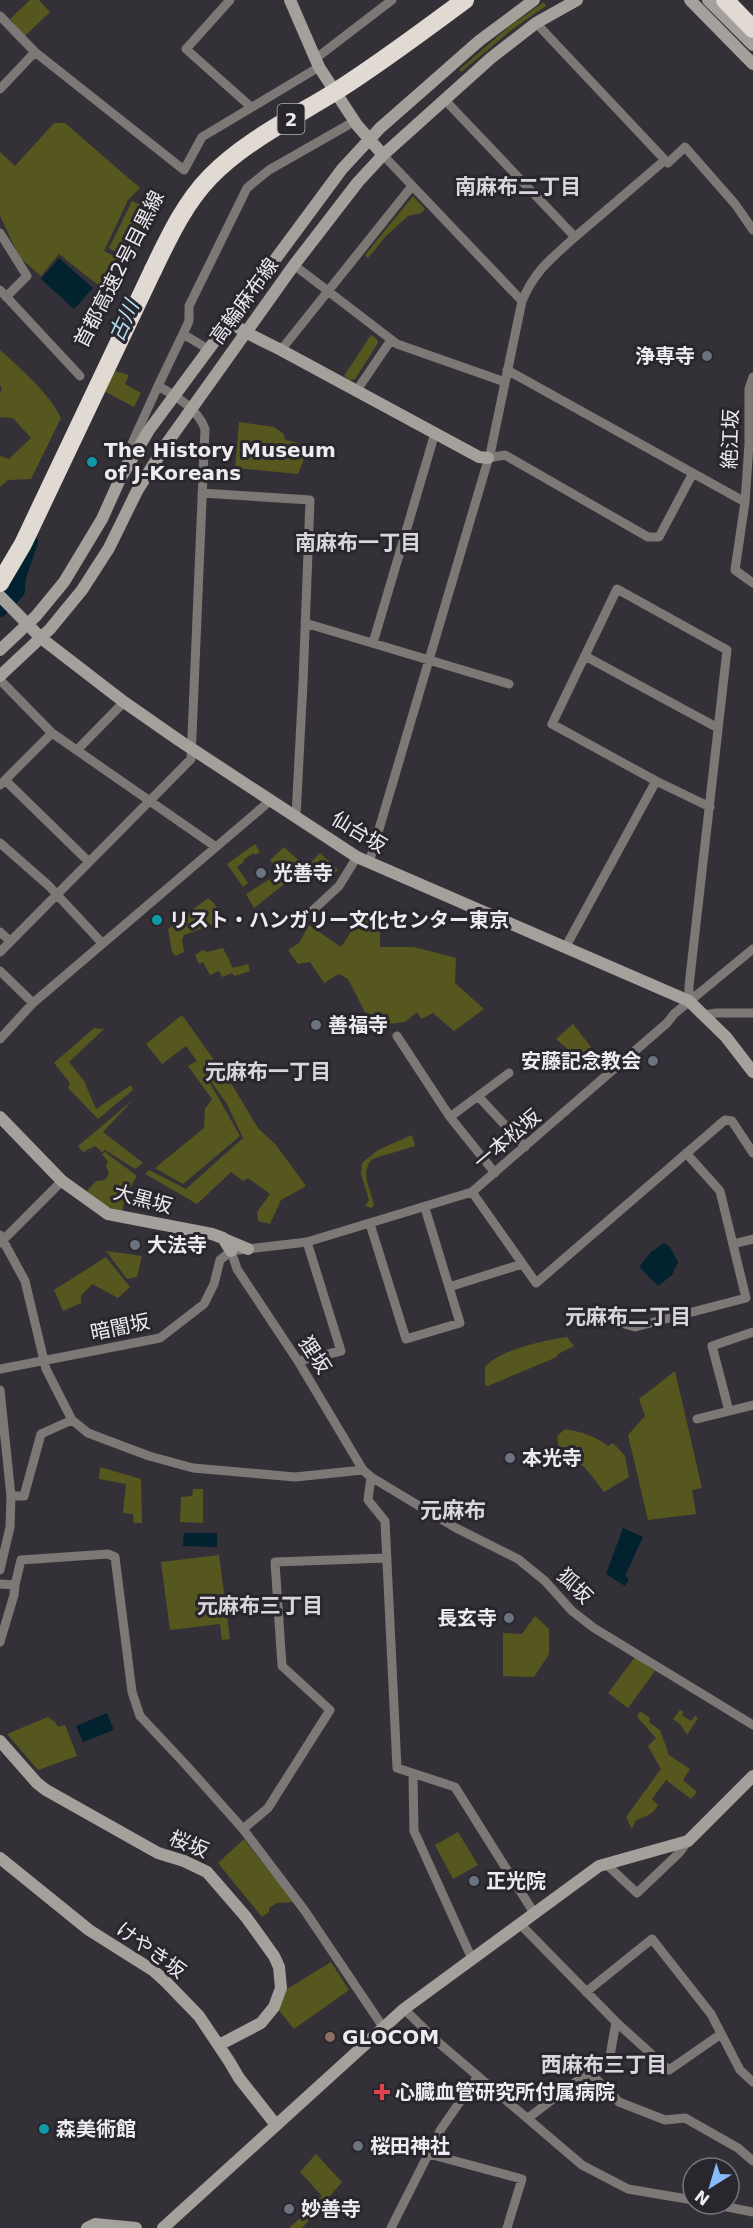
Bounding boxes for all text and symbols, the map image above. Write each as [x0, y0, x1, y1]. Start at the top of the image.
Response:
road number: 2 [278, 104, 304, 134]
district label: 南麻布二丁目 [455, 175, 581, 199]
street label: 首都高速2号目黒線 [69, 187, 169, 351]
street label: 高輪麻布線 [205, 253, 283, 349]
water label: 古川 [104, 295, 145, 345]
place label: 浄専寺 [635, 344, 695, 368]
marker: 浄専寺 [700, 349, 714, 363]
street label: 絶江坂 [717, 409, 743, 469]
place label: The History Museum of J-Koreans [104, 438, 336, 485]
marker: The History Museum of J-Koreans [85, 455, 99, 469]
district label: 南麻布一丁目 [295, 531, 421, 555]
street label: 仙台坂 [327, 806, 391, 858]
place label: 光善寺 [273, 861, 333, 885]
marker: 光善寺 [254, 866, 268, 880]
place label: リスト・ハンガリー文化センター東京 [169, 908, 509, 932]
marker: リスト・ハンガリー文化センター東京 [150, 913, 164, 927]
place label: 善福寺 [328, 1013, 388, 1037]
marker: 善福寺 [309, 1018, 323, 1032]
place label: 安藤記念教会 [521, 1049, 641, 1073]
marker: 安藤記念教会 [646, 1054, 660, 1068]
district label: 元麻布一丁目 [205, 1060, 331, 1084]
street label: 一本松坂 [469, 1104, 545, 1174]
street label: 大黒坂 [111, 1180, 175, 1218]
place label: 大法寺 [147, 1233, 207, 1257]
marker: 大法寺 [128, 1238, 142, 1252]
district label: 元麻布二丁目 [565, 1305, 691, 1329]
street label: 暗闇坂 [88, 1309, 152, 1345]
street label: 狸坂 [294, 1332, 336, 1378]
place label: 本光寺 [522, 1446, 582, 1470]
marker: 本光寺 [503, 1451, 517, 1465]
district label: 元麻布 [420, 1498, 486, 1523]
street label: 狐坂 [552, 1563, 598, 1609]
district label: 元麻布三丁目 [197, 1594, 323, 1618]
place label: 長玄寺 [437, 1606, 497, 1630]
marker: 長玄寺 [502, 1611, 516, 1625]
street label: 桜坂 [166, 1825, 212, 1863]
place label: 正光院 [486, 1869, 546, 1893]
marker: 正光院 [467, 1874, 481, 1888]
street label: けやき坂 [112, 1917, 190, 1983]
place label: GLOCOM [342, 2025, 439, 2049]
marker: GLOCOM [323, 2030, 337, 2044]
district label: 西麻布三丁目 [541, 2053, 667, 2077]
place label: 心臓血管研究所付属病院 [395, 2080, 615, 2104]
marker: 心臓血管研究所付属病院 [373, 2083, 391, 2101]
place label: 森美術館 [56, 2117, 136, 2141]
marker: 森美術館 [37, 2122, 51, 2136]
place label: 桜田神社 [370, 2134, 450, 2158]
marker: 桜田神社 [351, 2139, 365, 2153]
north arrow [681, 2156, 741, 2216]
text: N [691, 2186, 713, 2209]
place label: 妙善寺 [301, 2197, 361, 2221]
marker: 妙善寺 [282, 2202, 296, 2216]

